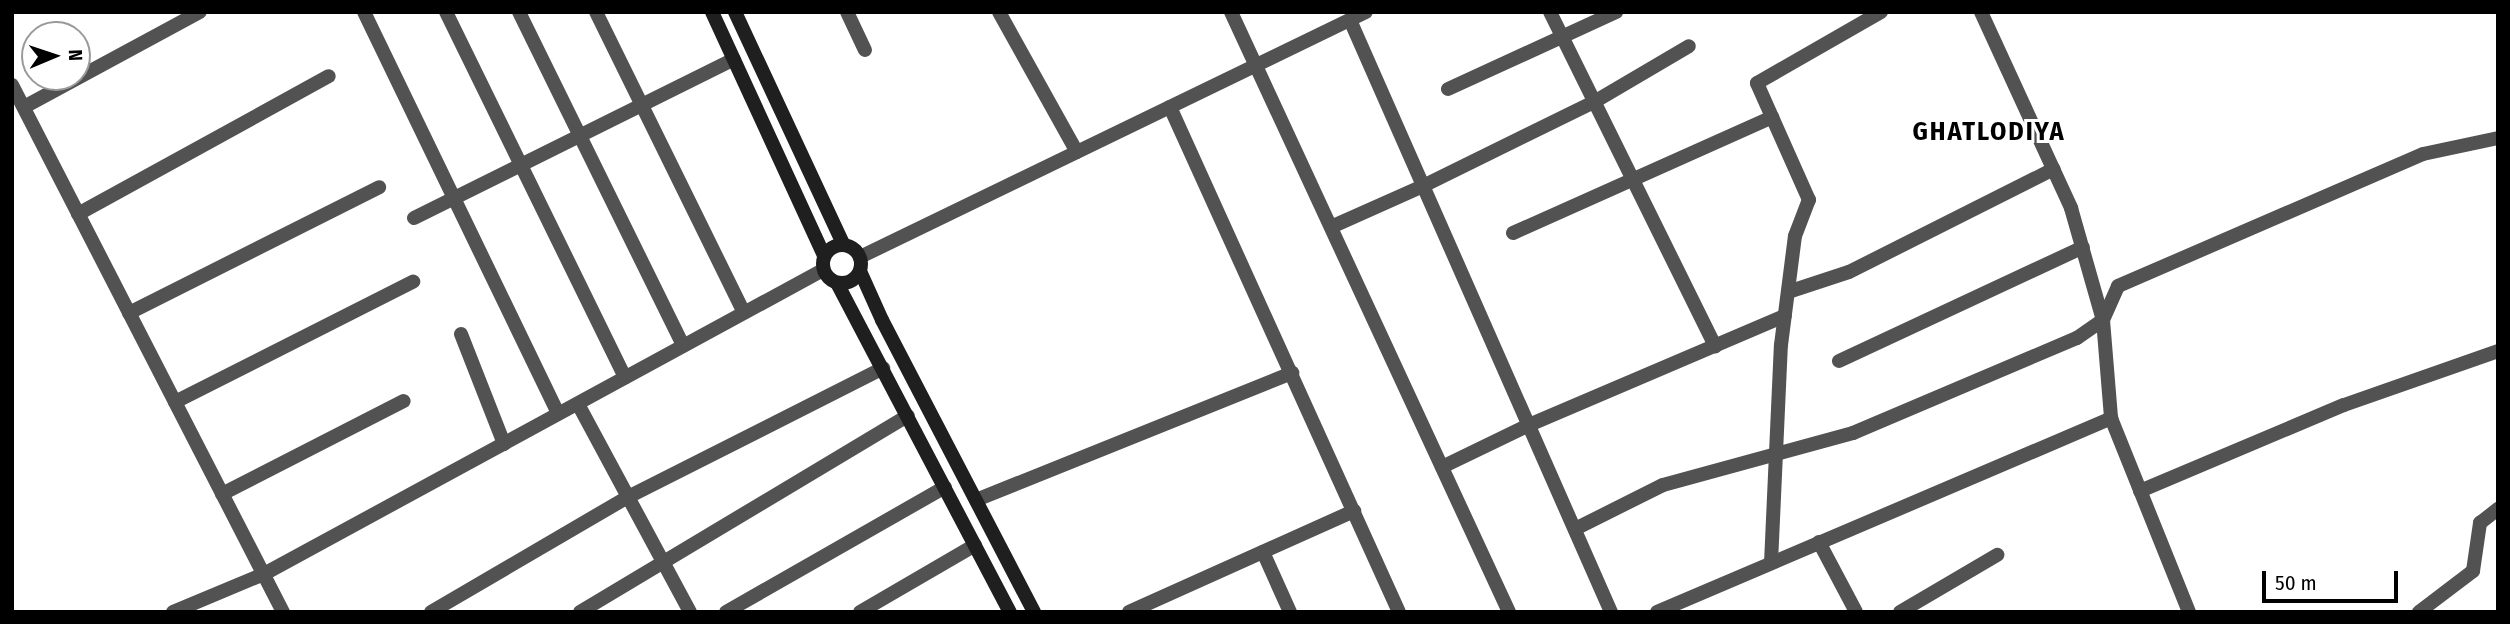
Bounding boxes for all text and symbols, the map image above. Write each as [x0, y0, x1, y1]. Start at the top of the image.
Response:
north arrow [21, 21, 91, 91]
text: N [64, 49, 87, 61]
district label: GHATLODIYA [1914, 116, 2064, 148]
scale bar [2265, 558, 2402, 602]
text: 50 m [2275, 570, 2317, 596]

